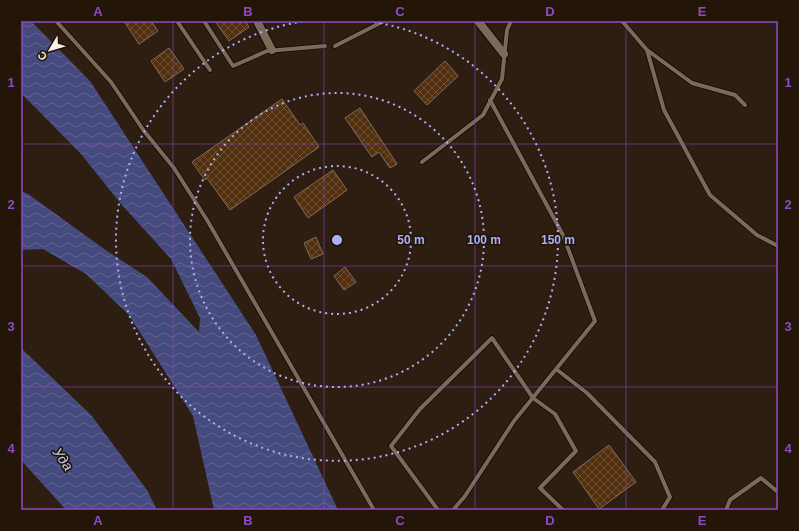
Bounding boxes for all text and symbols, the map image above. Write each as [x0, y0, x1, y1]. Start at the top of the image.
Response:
text: A [93, 4, 103, 19]
text: B [243, 4, 253, 19]
text: C [395, 4, 405, 19]
text: D [545, 4, 555, 19]
text: E [698, 4, 707, 19]
north arrow [30, 30, 70, 70]
text: С [35, 49, 49, 63]
text: 1 [7, 75, 15, 90]
text: 1 [784, 75, 792, 90]
text: 2 [7, 197, 15, 212]
text: 2 [784, 197, 792, 212]
centre of rings [330, 233, 344, 247]
text: 50 m [397, 233, 425, 247]
text: 100 m [467, 233, 501, 247]
text: 150 m [541, 233, 575, 247]
text: 3 [7, 319, 15, 334]
text: 3 [784, 319, 792, 334]
text: 4 [7, 441, 15, 456]
text: 4 [784, 441, 792, 456]
water label: Уда [49, 444, 77, 474]
text: A [93, 513, 103, 528]
text: B [243, 513, 253, 528]
text: C [395, 513, 405, 528]
text: D [545, 513, 555, 528]
text: E [698, 513, 707, 528]

